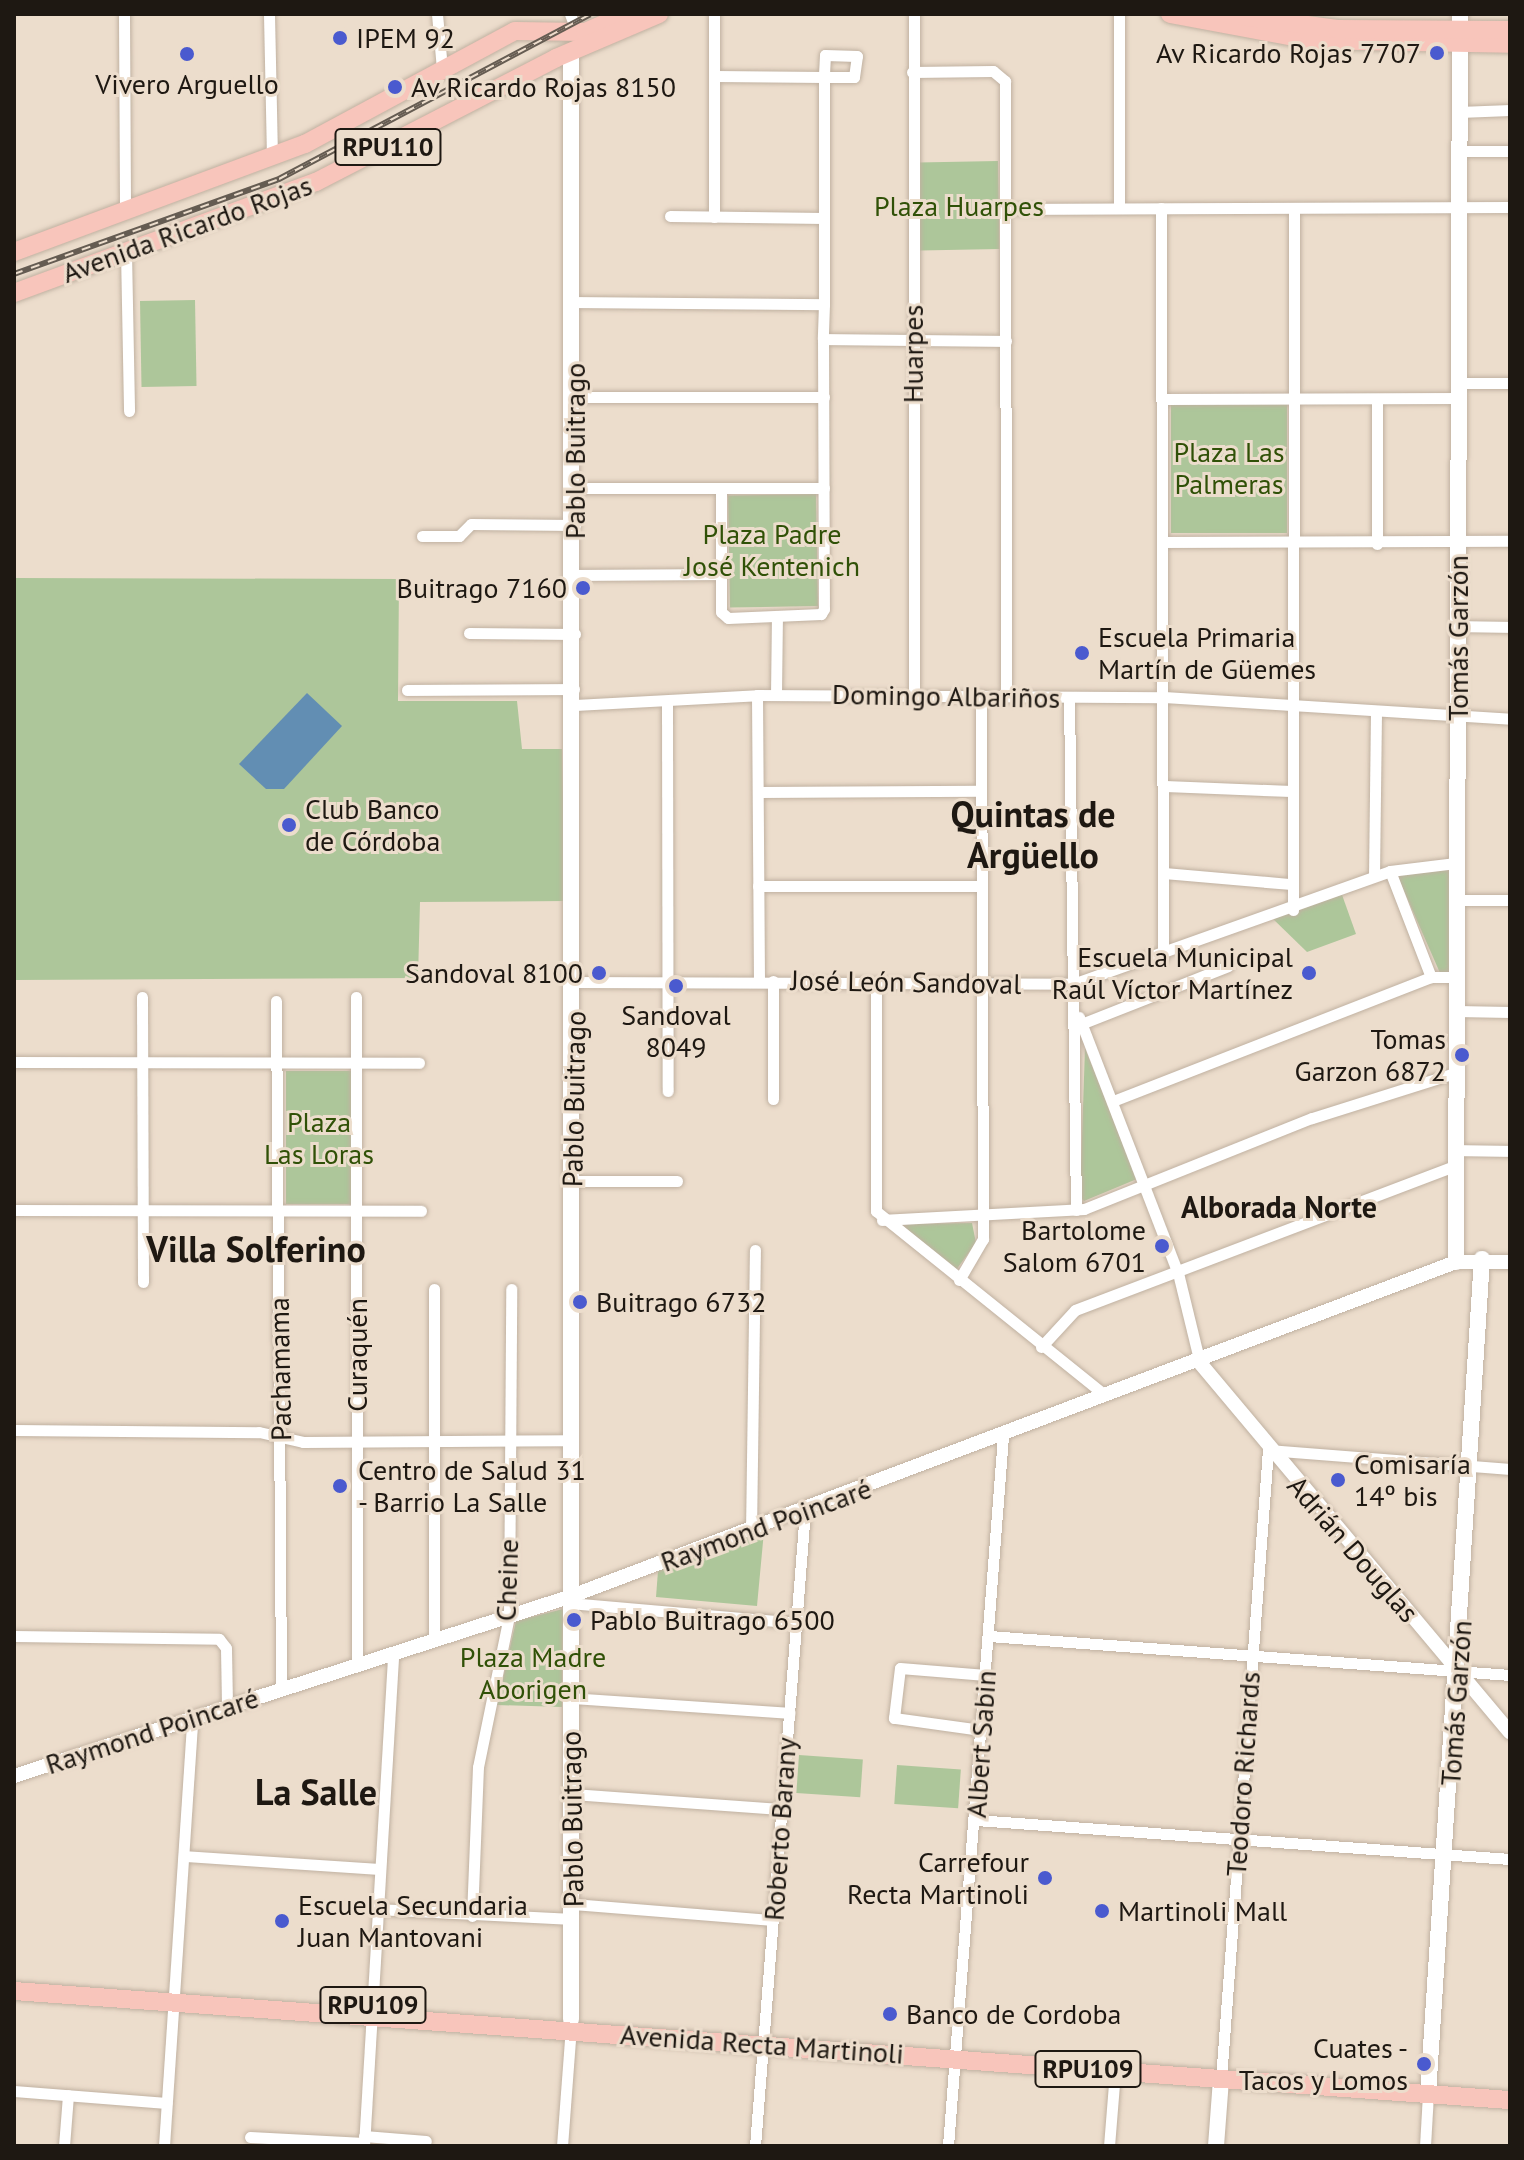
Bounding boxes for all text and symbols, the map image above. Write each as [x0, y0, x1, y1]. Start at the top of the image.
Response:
place label: IPEM 92 [356, 21, 455, 55]
marker: IPEM 92 [331, 29, 349, 47]
place label: Av Ricardo Rojas 7707 [1155, 36, 1421, 70]
marker: Av Ricardo Rojas 7707 [1428, 44, 1446, 62]
marker: Vivero Arguello [178, 45, 196, 63]
place label: Vivero Arguello [95, 67, 279, 101]
place label: Av Ricardo Rojas 8150 [411, 70, 677, 104]
marker: Av Ricardo Rojas 8150 [386, 78, 404, 96]
road number: RPU110 [334, 125, 442, 169]
street label: Avenida Ricardo Rojas [58, 168, 316, 290]
park label: Plaza Huarpes [874, 189, 1044, 223]
street label: Huarpes [896, 305, 930, 403]
street label: Pablo Buitrago [558, 363, 592, 539]
park label: Plaza Las Palmeras [1173, 435, 1285, 501]
park label: Plaza Padre José Kentenich [684, 517, 860, 583]
street label: Tomás Garzón [1441, 555, 1475, 721]
place label: Buitrago 7160 [397, 571, 567, 605]
marker: Buitrago 7160 [574, 579, 592, 597]
place label: Escuela Primaria Martín de Güemes [1098, 620, 1316, 686]
marker: Escuela Primaria Martín de Güemes [1073, 644, 1091, 662]
street label: Domingo Albariños [831, 677, 1061, 715]
district label: Quintas de Argüello [950, 791, 1116, 876]
place label: Club Banco de Córdoba [305, 792, 440, 858]
marker: Club Banco de Córdoba [280, 816, 298, 834]
place label: Escuela Municipal Raúl Víctor Martínez [1051, 940, 1293, 1006]
place label: Sandoval 8100 [405, 956, 583, 990]
street label: José León Sandoval [790, 963, 1022, 1001]
marker: Sandoval 8100 [590, 964, 608, 982]
marker: Escuela Municipal Raúl Víctor Martínez [1300, 964, 1318, 982]
marker: Sandoval 8049 [667, 977, 685, 995]
place label: Sandoval 8049 [621, 998, 731, 1064]
street label: Pablo Buitrago [556, 1011, 592, 1187]
place label: Tomas Garzon 6872 [1295, 1022, 1446, 1088]
marker: Tomas Garzon 6872 [1453, 1046, 1471, 1064]
park label: Plaza Las Loras [264, 1105, 374, 1171]
district label: Alborada Norte [1181, 1189, 1377, 1225]
place label: Bartolome Salom 6701 [1003, 1213, 1146, 1279]
district label: Villa Solferino [146, 1227, 366, 1271]
marker: Bartolome Salom 6701 [1153, 1237, 1171, 1255]
place label: Buitrago 6732 [596, 1285, 766, 1319]
marker: Buitrago 6732 [571, 1293, 589, 1311]
street label: Pachamama [262, 1297, 298, 1441]
street label: Curaquén [340, 1298, 374, 1412]
place label: Comisaría 14º bis [1354, 1447, 1471, 1513]
place label: Centro de Salud 31 - Barrio La Salle [358, 1453, 586, 1519]
street label: Adrián Douglas [1280, 1469, 1426, 1629]
street label: Raymond Poincaré [656, 1471, 876, 1579]
marker: Comisaría 14º bis [1329, 1471, 1347, 1489]
marker: Centro de Salud 31 - Barrio La Salle [329, 1475, 351, 1497]
street label: Cheine [489, 1538, 525, 1622]
place label: Pablo Buitrago 6500 [590, 1603, 835, 1637]
marker: Pablo Buitrago 6500 [565, 1611, 583, 1629]
street label: Tomás Garzón [1433, 1619, 1479, 1787]
park label: Plaza Madre Aborigen [460, 1640, 606, 1706]
street label: Albert Sabin [959, 1669, 1003, 1819]
street label: Teodoro Richards [1219, 1670, 1267, 1878]
street label: Raymond Poincaré [41, 1681, 263, 1781]
street label: Pablo Buitrago [554, 1731, 590, 1907]
street label: Roberto Barany [757, 1736, 803, 1922]
district label: La Salle [255, 1770, 377, 1814]
place label: Carrefour Recta Martinoli [847, 1845, 1029, 1911]
marker: Carrefour Recta Martinoli [1036, 1869, 1054, 1887]
place label: Escuela Secundaria Juan Mantovani [298, 1888, 528, 1954]
place label: Martinoli Mall [1118, 1894, 1287, 1928]
marker: Martinoli Mall [1093, 1902, 1111, 1920]
marker: Escuela Secundaria Juan Mantovani [273, 1912, 291, 1930]
road number: RPU109 [319, 1983, 427, 2027]
place label: Banco de Cordoba [906, 1997, 1121, 2031]
marker: Banco de Cordoba [881, 2005, 899, 2023]
street label: Avenida Recta Martinoli [619, 2017, 905, 2071]
place label: Cuates - Tacos y Lomos [1237, 2031, 1408, 2097]
road number: RPU109 [1034, 2047, 1142, 2091]
marker: Cuates - Tacos y Lomos [1415, 2055, 1433, 2073]

